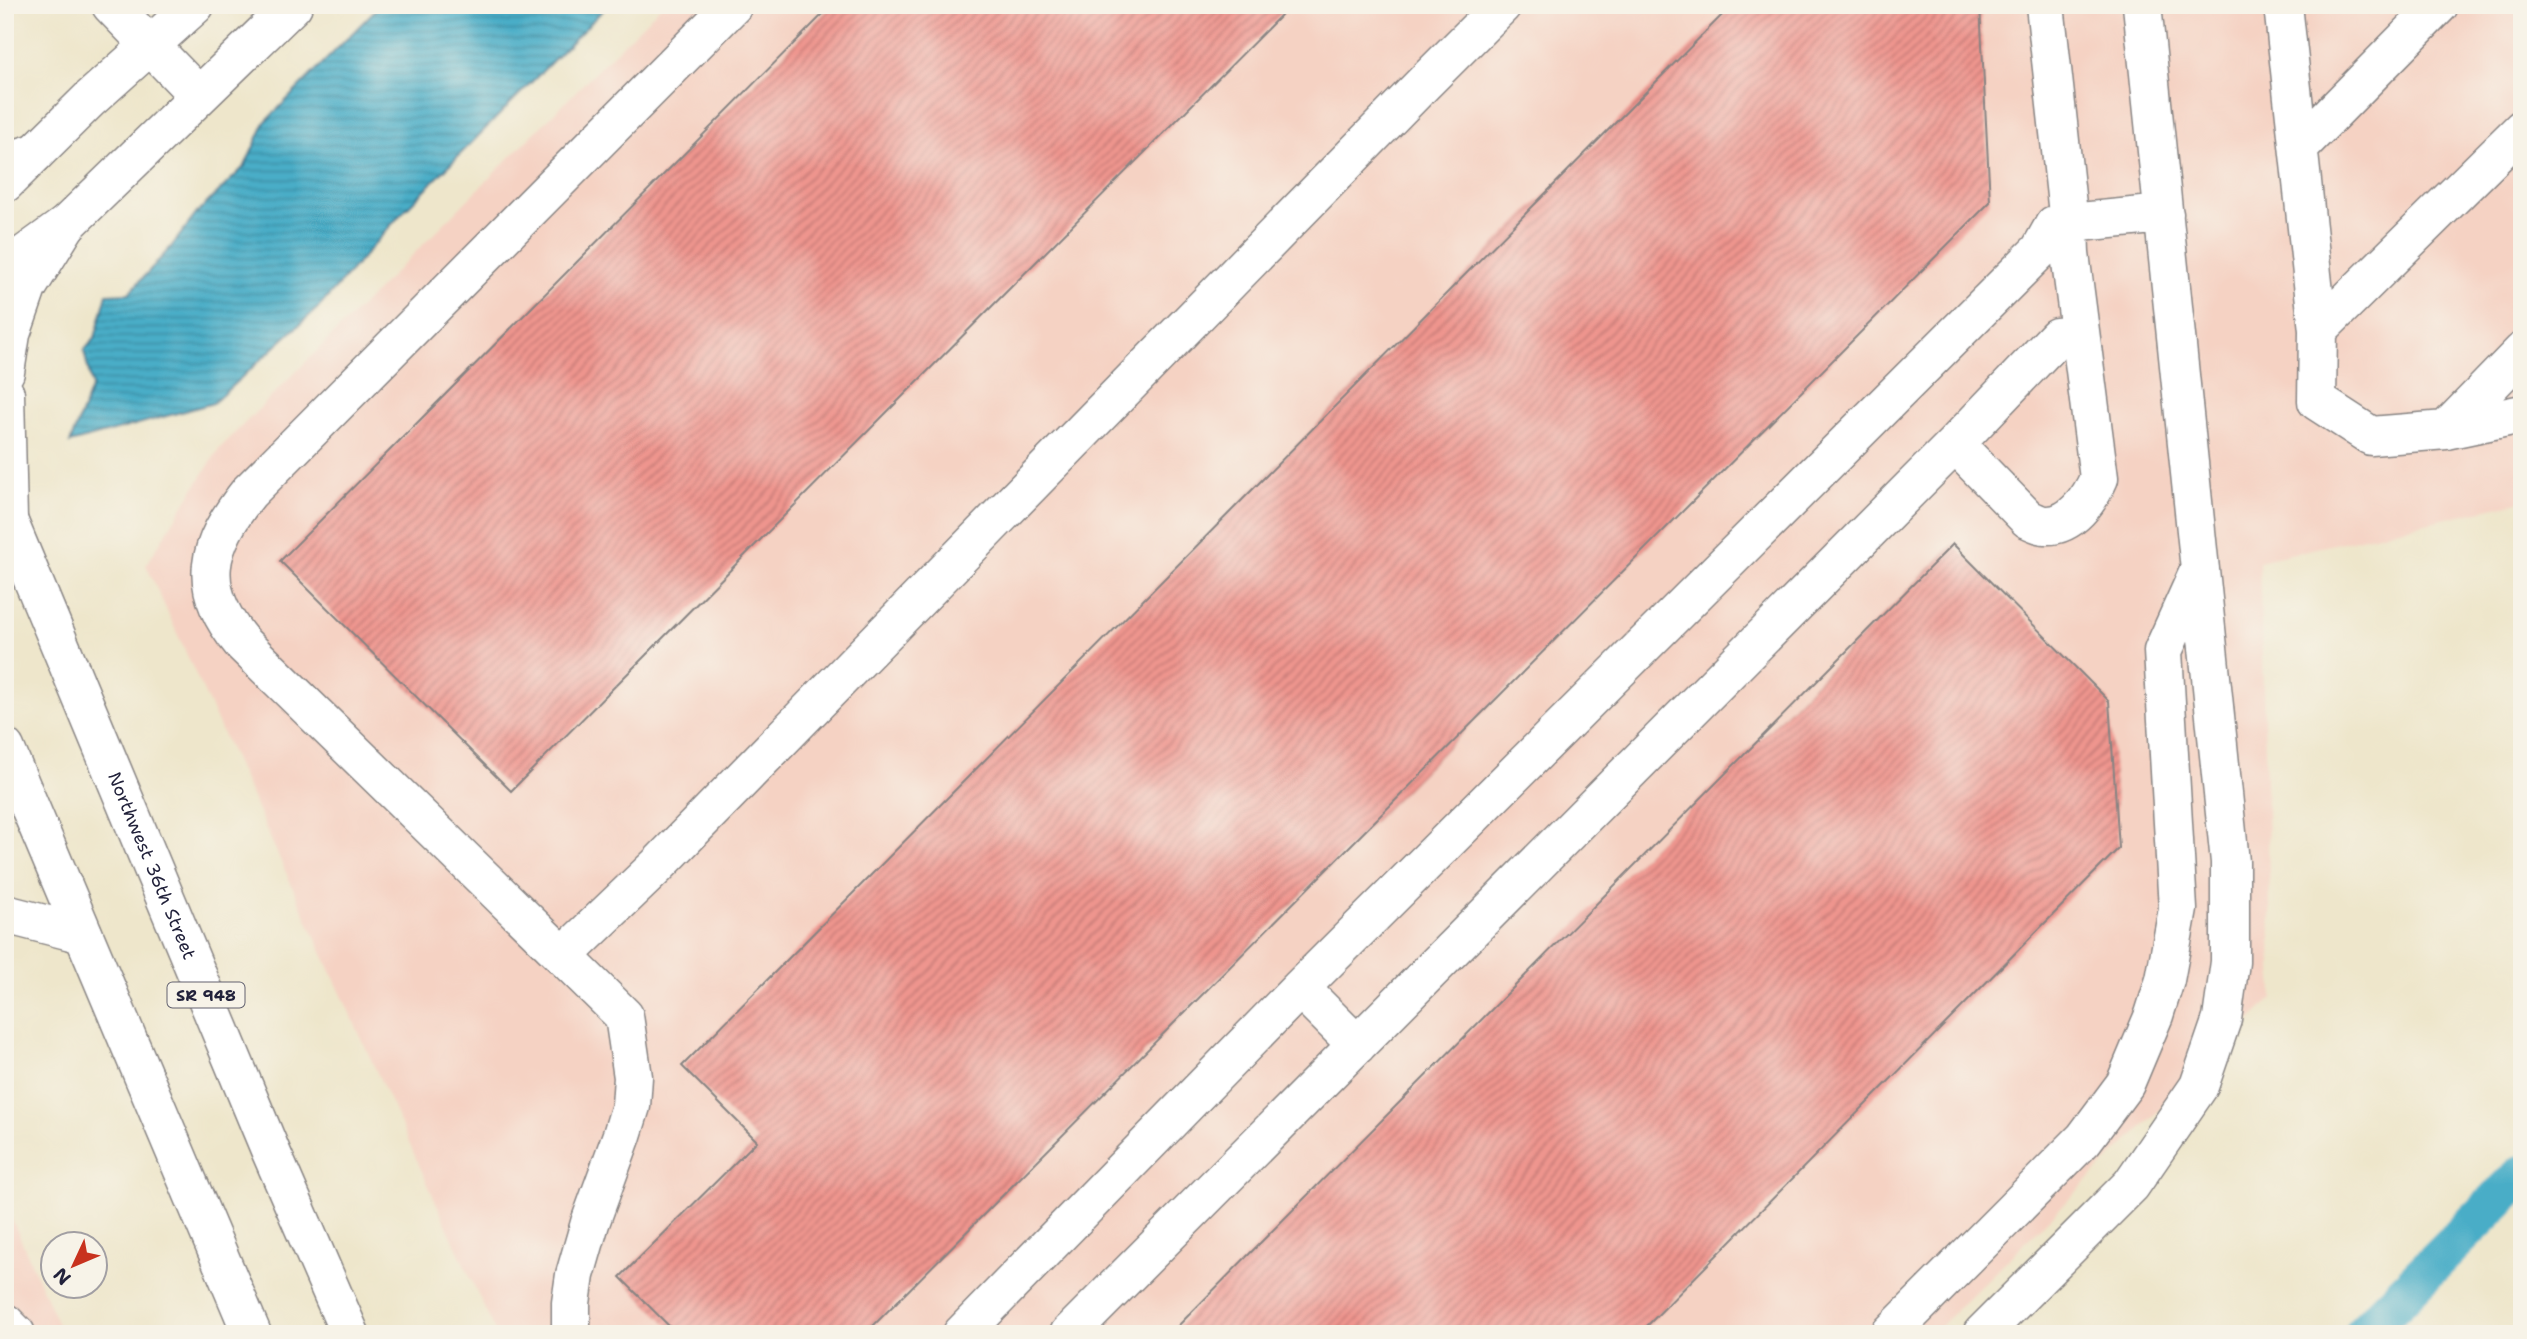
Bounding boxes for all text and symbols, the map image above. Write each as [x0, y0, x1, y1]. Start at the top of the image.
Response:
street label: Northwest 36th Street [102, 768, 202, 963]
road number: SR 948 [168, 982, 244, 1007]
north arrow [38, 1230, 108, 1300]
text: N [48, 1262, 76, 1291]

